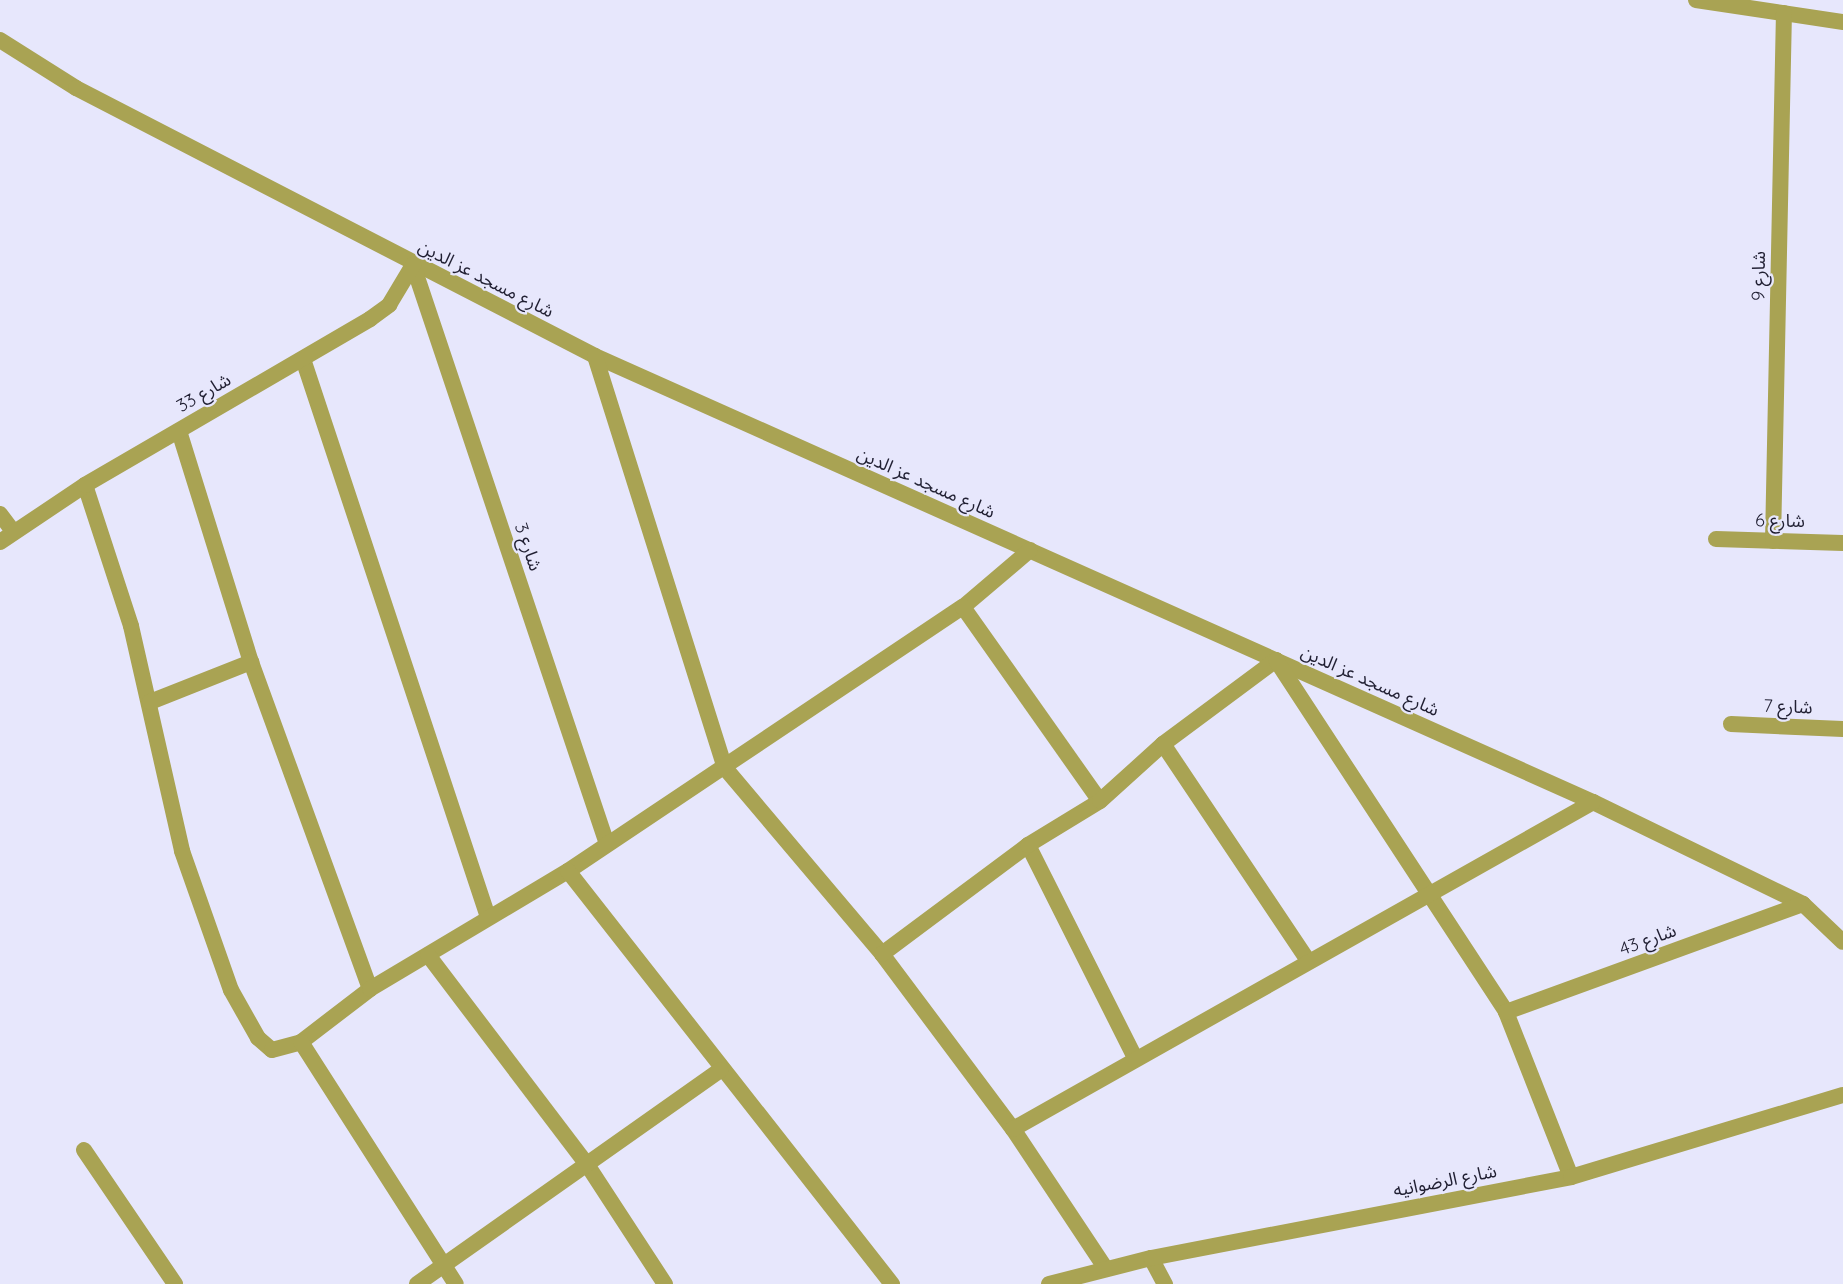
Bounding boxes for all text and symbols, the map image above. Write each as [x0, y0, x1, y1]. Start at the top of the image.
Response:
street label: شارع مسجد عز الدين [415, 236, 557, 322]
street label: شارع 9 [1748, 251, 1770, 301]
street label: شارع 33 [173, 369, 235, 417]
street label: شارع مسجد عز الدين [854, 443, 998, 523]
street label: شارع 6 [1755, 510, 1805, 532]
street label: شارع 3 [510, 520, 546, 574]
street label: شارع مسجد عز الدين [1298, 641, 1442, 721]
street label: شارع 7 [1763, 695, 1813, 719]
street label: شارع 43 [1617, 920, 1679, 960]
street label: شارع الرضوانيه [1391, 1160, 1499, 1202]

